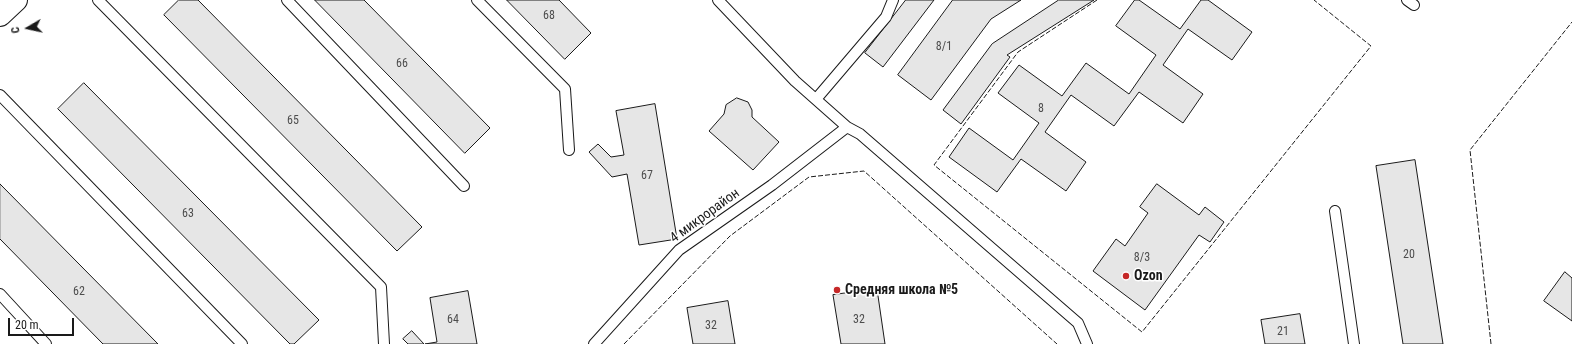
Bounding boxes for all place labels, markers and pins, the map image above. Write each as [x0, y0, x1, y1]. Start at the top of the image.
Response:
place label: Ozon [1134, 268, 1163, 284]
marker: Ozon [1121, 271, 1131, 281]
place label: Средняя школа №5 [845, 282, 958, 298]
marker: Средняя школа №5 [832, 285, 842, 295]

